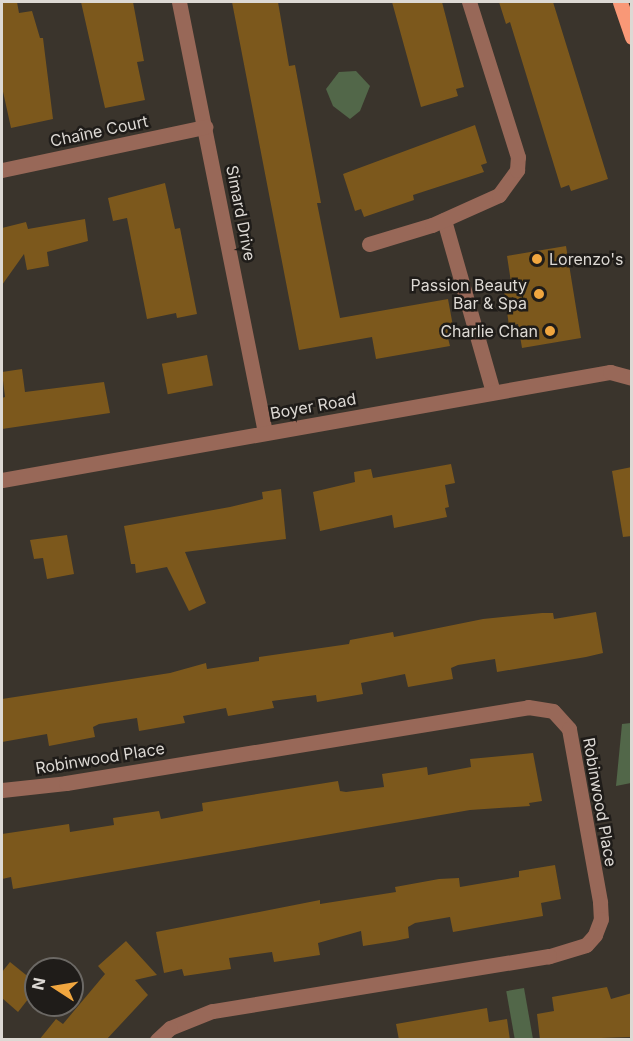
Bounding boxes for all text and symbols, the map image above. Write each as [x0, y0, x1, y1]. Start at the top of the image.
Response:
street label: Chaîne Court [48, 111, 150, 151]
street label: Simard Drive [222, 164, 260, 262]
place label: Lorenzo's [549, 249, 623, 269]
marker: Lorenzo's [530, 252, 544, 266]
place label: Passion Beauty Bar & Spa [411, 275, 527, 313]
marker: Passion Beauty Bar & Spa [532, 287, 546, 301]
place label: Charlie Chan [440, 321, 538, 341]
marker: Charlie Chan [543, 324, 557, 338]
street label: Boyer Road [269, 389, 357, 423]
street label: Robinwood Place [579, 736, 621, 868]
street label: Robinwood Place [34, 738, 166, 778]
north arrow [24, 957, 84, 1017]
text: N [27, 976, 49, 992]

